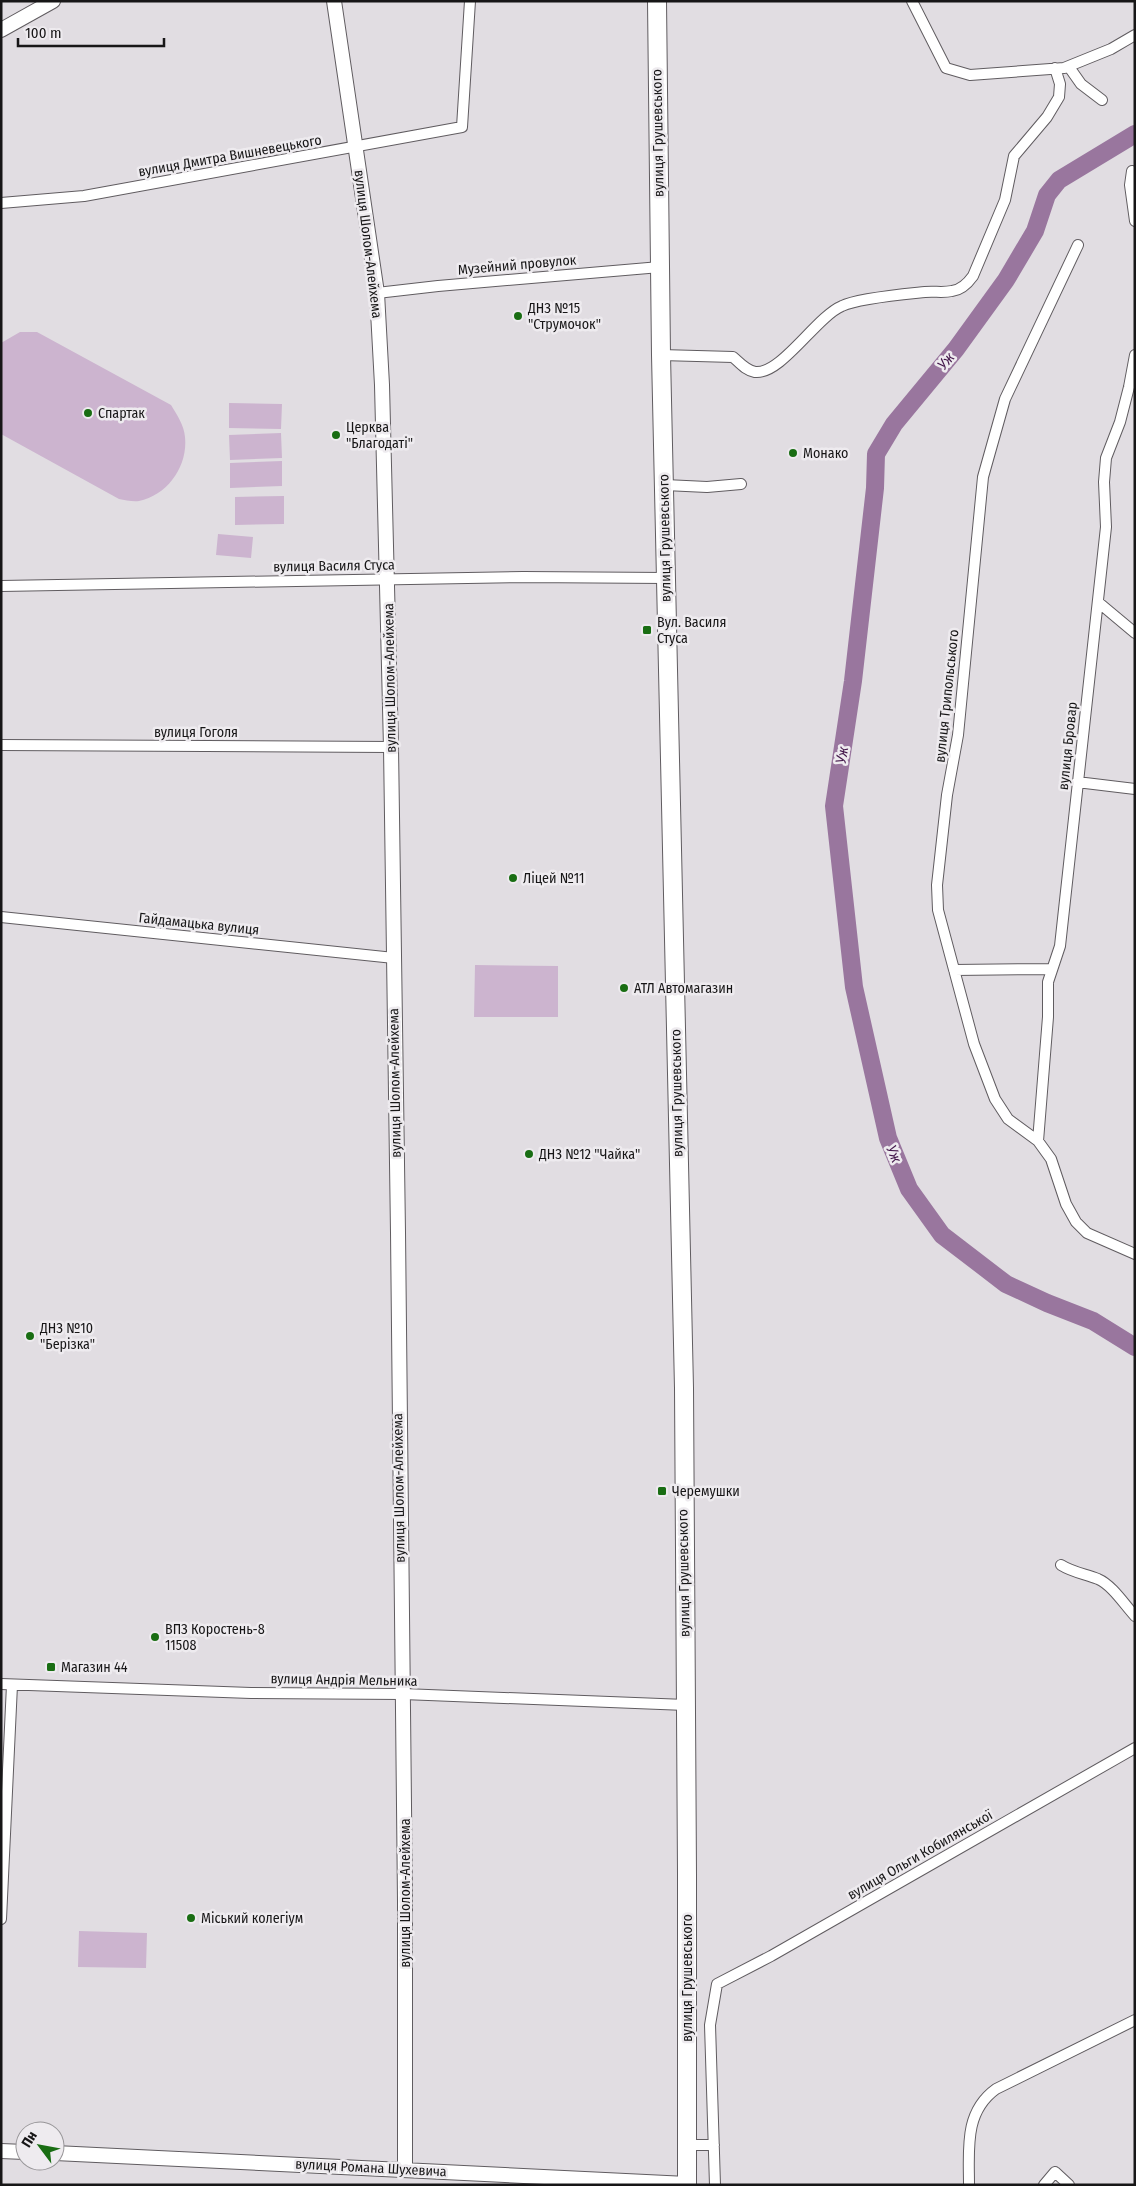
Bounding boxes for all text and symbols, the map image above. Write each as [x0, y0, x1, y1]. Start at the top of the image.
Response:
scale bar [18, 15, 164, 47]
text: 100 m [25, 24, 62, 42]
street label: вулиця Грушевського [648, 69, 668, 197]
street label: вулиця Дмитра Вишневецького [137, 131, 323, 181]
street label: вулиця Шолом-Алейхема [350, 169, 386, 319]
street label: Музейний провулок [457, 251, 577, 279]
place label: ДНЗ №15 "Струмочок" [527, 300, 601, 333]
marker: ДНЗ №15 "Струмочок" [512, 310, 524, 322]
water label: Уж [934, 349, 958, 373]
place label: Спартак [98, 405, 145, 422]
marker: Спартак [82, 407, 94, 419]
place label: Церква "Благодаті" [346, 419, 413, 452]
marker: Церква "Благодаті" [330, 429, 342, 441]
place label: Монако [803, 445, 848, 462]
marker: Монако [787, 447, 799, 459]
street label: вулиця Грушевського [655, 474, 675, 602]
street label: вулиця Василя Стуса [273, 556, 395, 576]
street label: вулиця Шолом-Алейхема [380, 603, 400, 753]
place label: Вул. Василя Стуса [657, 614, 726, 647]
marker: Вул. Василя Стуса [641, 624, 653, 636]
street label: вулиця Трипольського [932, 629, 962, 763]
street label: вулиця Бровар [1055, 701, 1081, 791]
street label: вулиця Гоголя [154, 724, 238, 741]
water label: Уж [832, 745, 852, 765]
place label: Ліцей №11 [523, 870, 585, 887]
marker: Ліцей №11 [507, 872, 519, 884]
street label: Гайдамацька вулиця [138, 909, 260, 939]
place label: АТЛ Автомагазин [634, 980, 733, 997]
marker: АТЛ Автомагазин [618, 982, 630, 994]
street label: вулиця Шолом-Алейхема [385, 1008, 405, 1158]
street label: вулиця Грушевського [667, 1029, 687, 1157]
water label: Уж [882, 1143, 906, 1165]
place label: ДНЗ №12 "Чайка" [538, 1146, 640, 1163]
marker: ДНЗ №12 "Чайка" [523, 1148, 535, 1160]
place label: ДНЗ №10 "Берізка" [39, 1320, 95, 1353]
marker: ДНЗ №10 "Берізка" [24, 1330, 36, 1342]
street label: вулиця Шолом-Алейхема [389, 1413, 409, 1563]
place label: Черемушки [672, 1483, 740, 1500]
marker: Черемушки [656, 1485, 668, 1497]
street label: вулиця Грушевського [674, 1509, 694, 1637]
place label: ВПЗ Коростень-8 11508 [165, 1621, 265, 1654]
marker: ВПЗ Коростень-8 11508 [149, 1631, 161, 1643]
place label: Магазин 44 [61, 1659, 128, 1676]
marker: Магазин 44 [45, 1661, 57, 1673]
street label: вулиця Андрія Мельника [270, 1670, 418, 1690]
street label: вулиця Ольги Кобилянської [844, 1806, 996, 1904]
street label: вулиця Шолом-Алейхема [397, 1818, 414, 1968]
place label: Міський колегіум [201, 1910, 303, 1927]
marker: Міський колегіум [185, 1912, 197, 1924]
street label: вулиця Грушевського [679, 1914, 696, 2042]
north arrow [15, 2121, 65, 2171]
text: Пн [18, 2128, 41, 2151]
street label: вулиця Романа Шухевича [295, 2156, 447, 2180]

